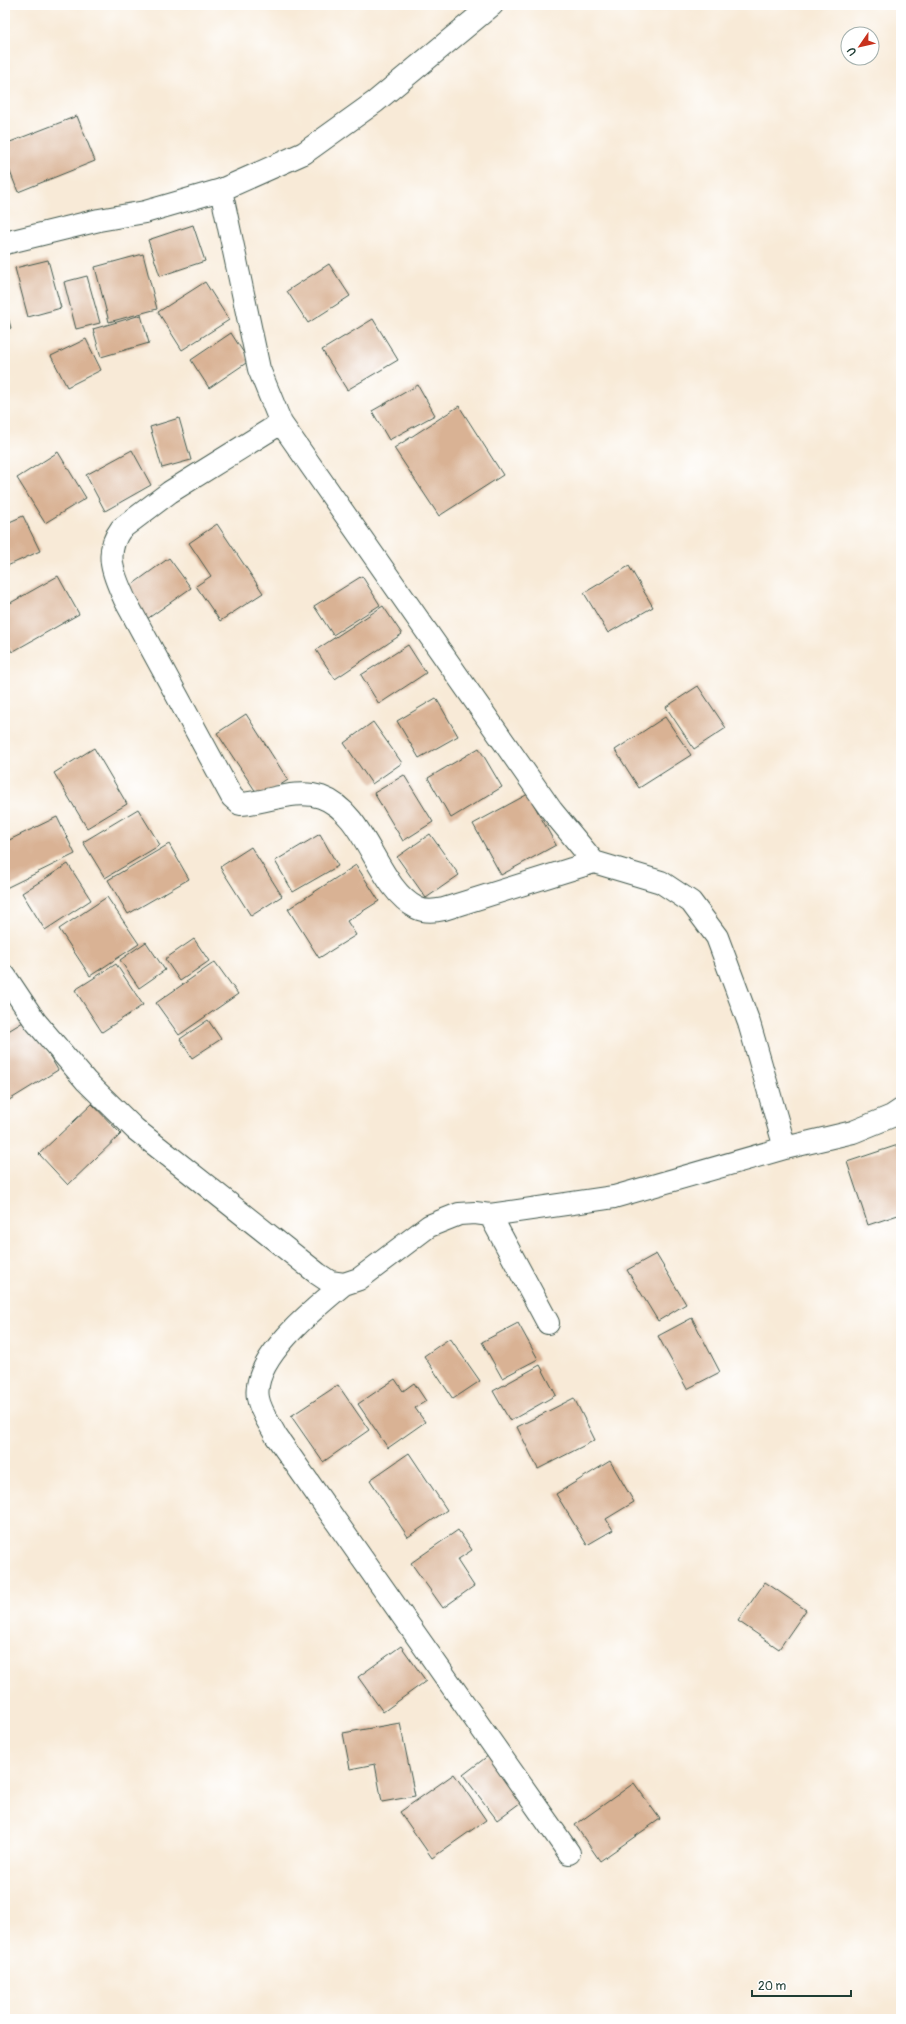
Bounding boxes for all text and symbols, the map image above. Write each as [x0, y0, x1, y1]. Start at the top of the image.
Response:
north arrow [840, 26, 880, 66]
text: U [845, 45, 860, 58]
scale bar [752, 1972, 851, 1998]
text: 20 m [758, 1979, 787, 1994]

